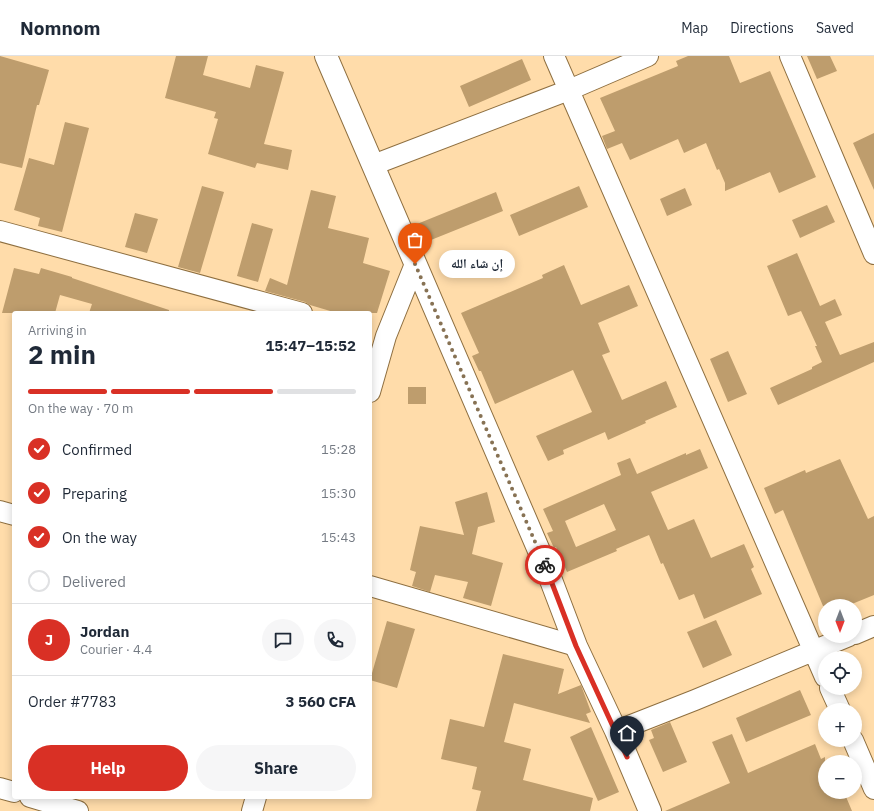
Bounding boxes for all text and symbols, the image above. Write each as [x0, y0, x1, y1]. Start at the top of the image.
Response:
text: Nomnom [20, 16, 100, 40]
text: Map [681, 19, 708, 37]
text: Directions [730, 19, 794, 37]
text: Saved [816, 19, 854, 37]
pin [398, 223, 432, 264]
icon: bag [404, 229, 426, 251]
callout: إن شاء الله [439, 250, 515, 278]
text: إن شاء الله [451, 255, 503, 272]
text: Arriving in [28, 322, 87, 339]
text: 15:47–15:52 [265, 336, 356, 355]
text: 2 min [28, 337, 96, 371]
text: On the way · 70 m [28, 400, 133, 417]
icon: check [28, 438, 50, 460]
text: Confirmed [62, 440, 132, 459]
text: 15:28 [321, 441, 356, 458]
icon: check [28, 482, 50, 504]
text: Preparing [62, 484, 127, 503]
text: 15:30 [321, 485, 356, 502]
icon: check [28, 526, 50, 548]
text: On the way [62, 528, 137, 547]
text: 15:43 [321, 529, 356, 546]
courier [525, 545, 565, 585]
icon: bike [534, 554, 556, 576]
text: Delivered [62, 572, 126, 591]
north arrow [818, 599, 862, 643]
map controls [818, 599, 862, 799]
button: chat [262, 619, 304, 661]
button: phone [314, 619, 356, 661]
text: Jordan [80, 622, 129, 641]
text: J [45, 630, 53, 649]
text: Courier · 4.4 [80, 641, 152, 658]
button: locate [818, 651, 862, 695]
text: Order #7783 [28, 692, 117, 711]
text: 3 560 CFA [285, 692, 356, 711]
button: + [818, 703, 862, 747]
pin [610, 716, 644, 757]
icon: home [616, 722, 638, 744]
button: Help [28, 745, 188, 791]
button: Share [196, 745, 356, 791]
button: − [818, 755, 862, 799]

